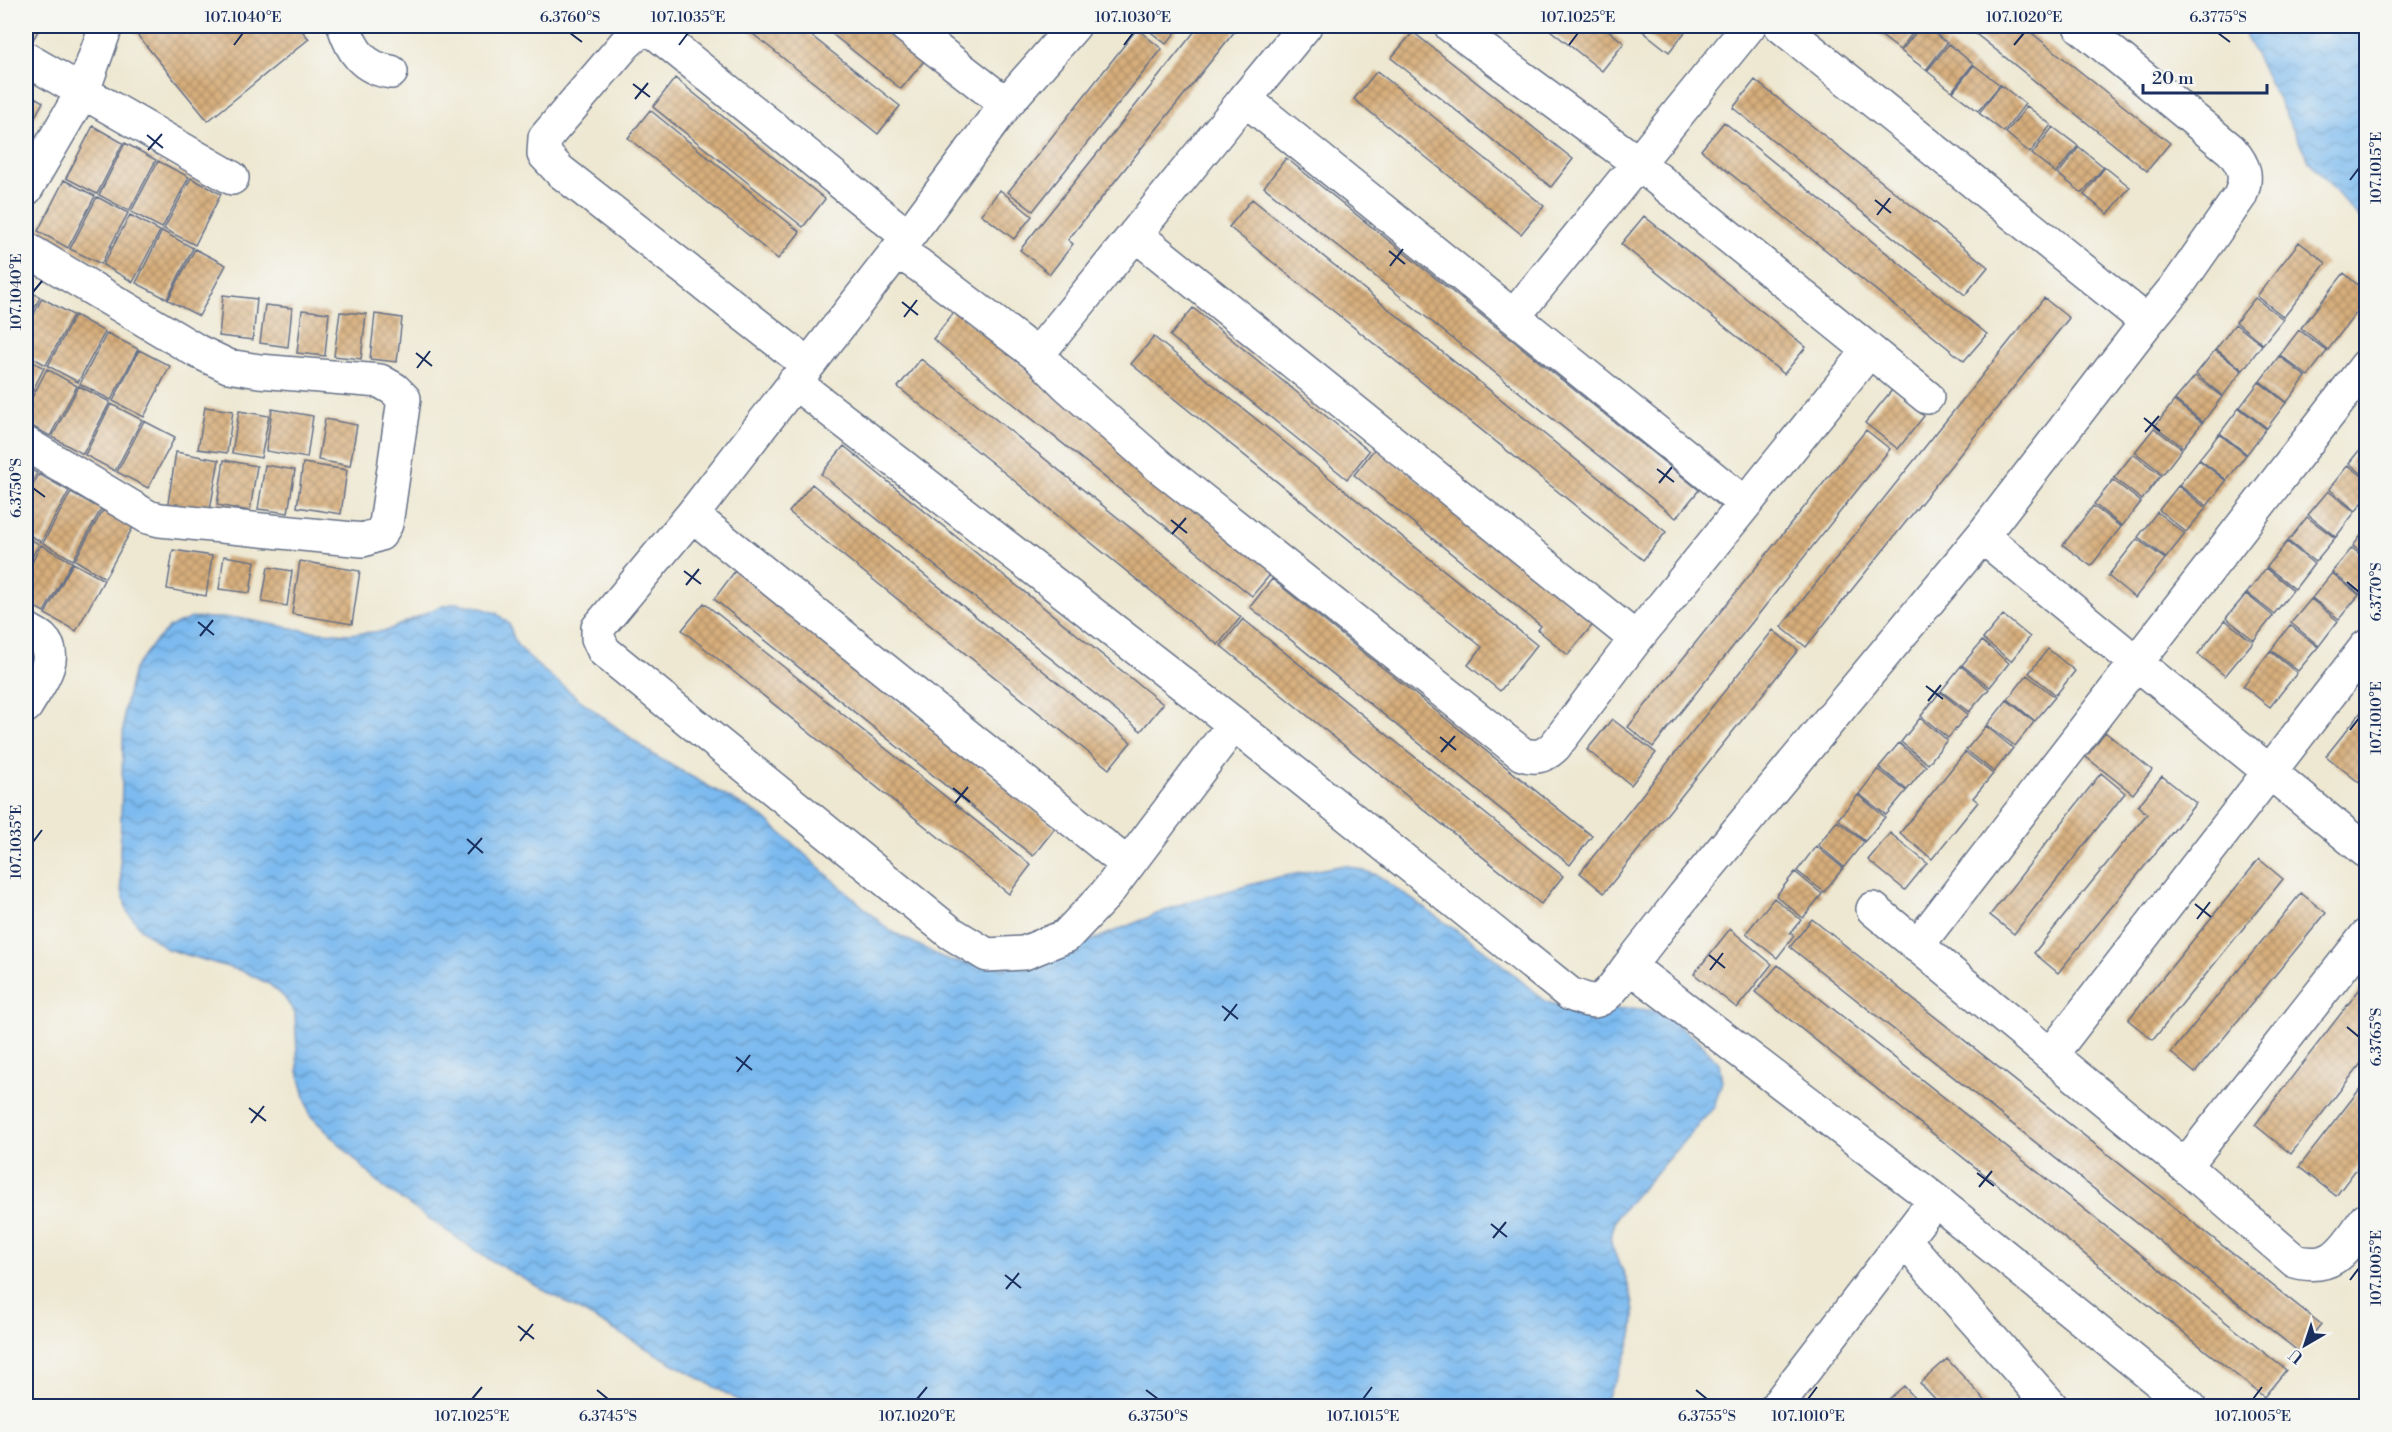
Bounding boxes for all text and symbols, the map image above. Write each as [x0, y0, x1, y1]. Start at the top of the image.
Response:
text: 107.1040°E [204, 8, 282, 27]
text: 6.3760°S [540, 8, 600, 27]
text: 107.1035°E [651, 8, 725, 27]
text: 107.1030°E [1095, 8, 1171, 27]
text: 107.1025°E [1541, 8, 1615, 27]
text: 107.1020°E [1986, 8, 2062, 27]
text: 6.3775°S [2189, 8, 2247, 27]
scale bar [2143, 57, 2268, 95]
text: 20 m [2152, 67, 2194, 90]
text: 107.1015°E [2367, 132, 2386, 204]
text: 107.1040°E [7, 253, 26, 331]
text: 6.3750°S [7, 458, 26, 518]
text: 6.3770°S [2367, 562, 2386, 622]
text: 107.1010°E [2367, 681, 2386, 755]
text: 107.1035°E [7, 805, 26, 879]
text: 6.3765°S [2367, 1008, 2386, 1066]
text: 107.1005°E [2367, 1230, 2386, 1306]
north arrow [2275, 1315, 2335, 1375]
text: U [2285, 1344, 2307, 1368]
text: 107.1025°E [435, 1407, 509, 1426]
text: 6.3745°S [579, 1407, 637, 1426]
text: 107.1020°E [879, 1407, 955, 1426]
text: 6.3750°S [1128, 1407, 1188, 1426]
text: 107.1015°E [1327, 1407, 1399, 1426]
text: 6.3755°S [1678, 1407, 1736, 1426]
text: 107.1010°E [1771, 1407, 1845, 1426]
text: 107.1005°E [2215, 1407, 2291, 1426]

